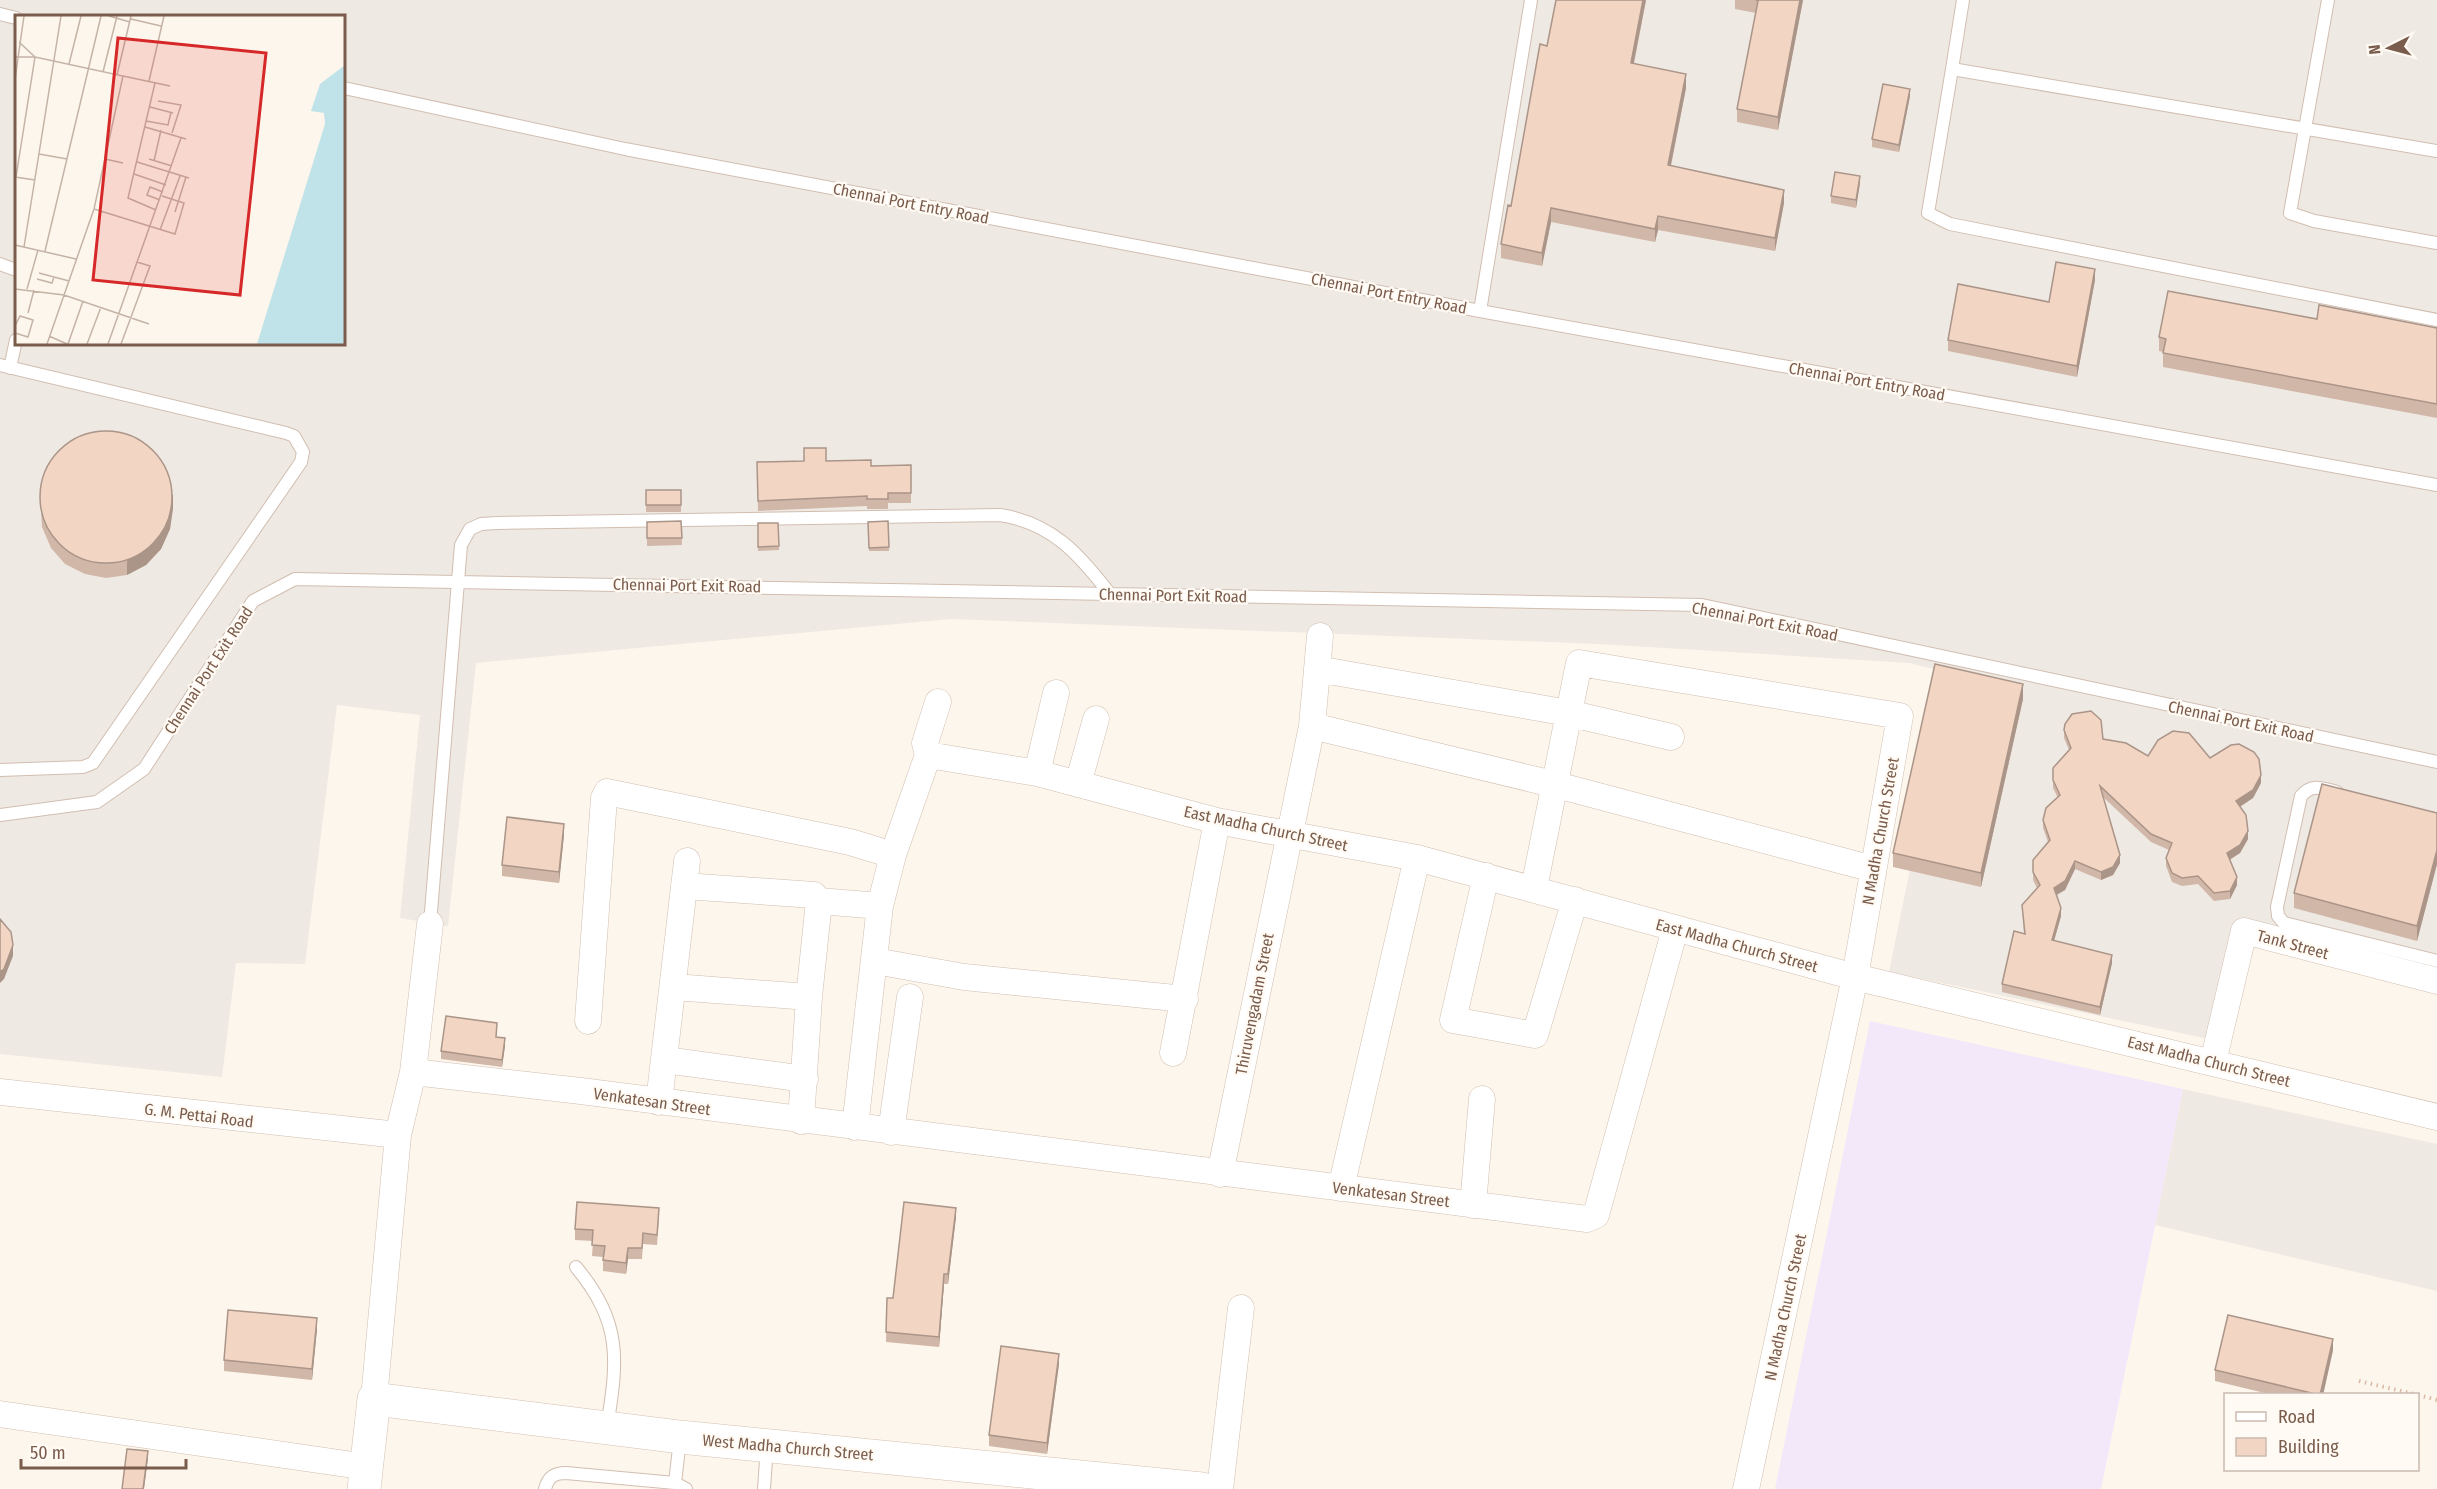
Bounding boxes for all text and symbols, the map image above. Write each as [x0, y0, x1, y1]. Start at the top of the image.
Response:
inset map [15, 15, 345, 345]
north arrow [2359, 18, 2419, 78]
text: N [2365, 44, 2385, 55]
street label: Chennai Port Entry Road [831, 179, 990, 228]
street label: Chennai Port Entry Road [1309, 269, 1468, 318]
street label: Chennai Port Entry Road [1787, 358, 1947, 405]
street label: Chennai Port Exit Road [613, 575, 761, 596]
street label: Chennai Port Exit Road [1099, 585, 1247, 606]
street label: Chennai Port Exit Road [1690, 598, 1840, 645]
street label: Chennai Port Exit Road [160, 603, 257, 738]
street label: Chennai Port Exit Road [2166, 697, 2315, 746]
street label: N Madha Church Street [1858, 755, 1903, 906]
street label: East Madha Church Street [1182, 802, 1350, 855]
street label: East Madha Church Street [1654, 915, 1821, 976]
street label: Tank Street [2255, 926, 2332, 963]
street label: Thiruvengadam Street [1231, 931, 1278, 1077]
street label: East Madha Church Street [2126, 1032, 2293, 1091]
street label: Venkatesan Street [592, 1084, 712, 1119]
street label: G. M. Pettai Road [143, 1099, 255, 1132]
street label: Venkatesan Street [1331, 1178, 1451, 1211]
street label: N Madha Church Street [1761, 1231, 1810, 1382]
legend [2224, 1393, 2419, 1471]
text: Road [2278, 1406, 2315, 1428]
street label: West Madha Church Street [702, 1431, 875, 1465]
scale bar [21, 1432, 186, 1470]
text: Building [2278, 1436, 2339, 1458]
text: 50 m [30, 1442, 66, 1464]

